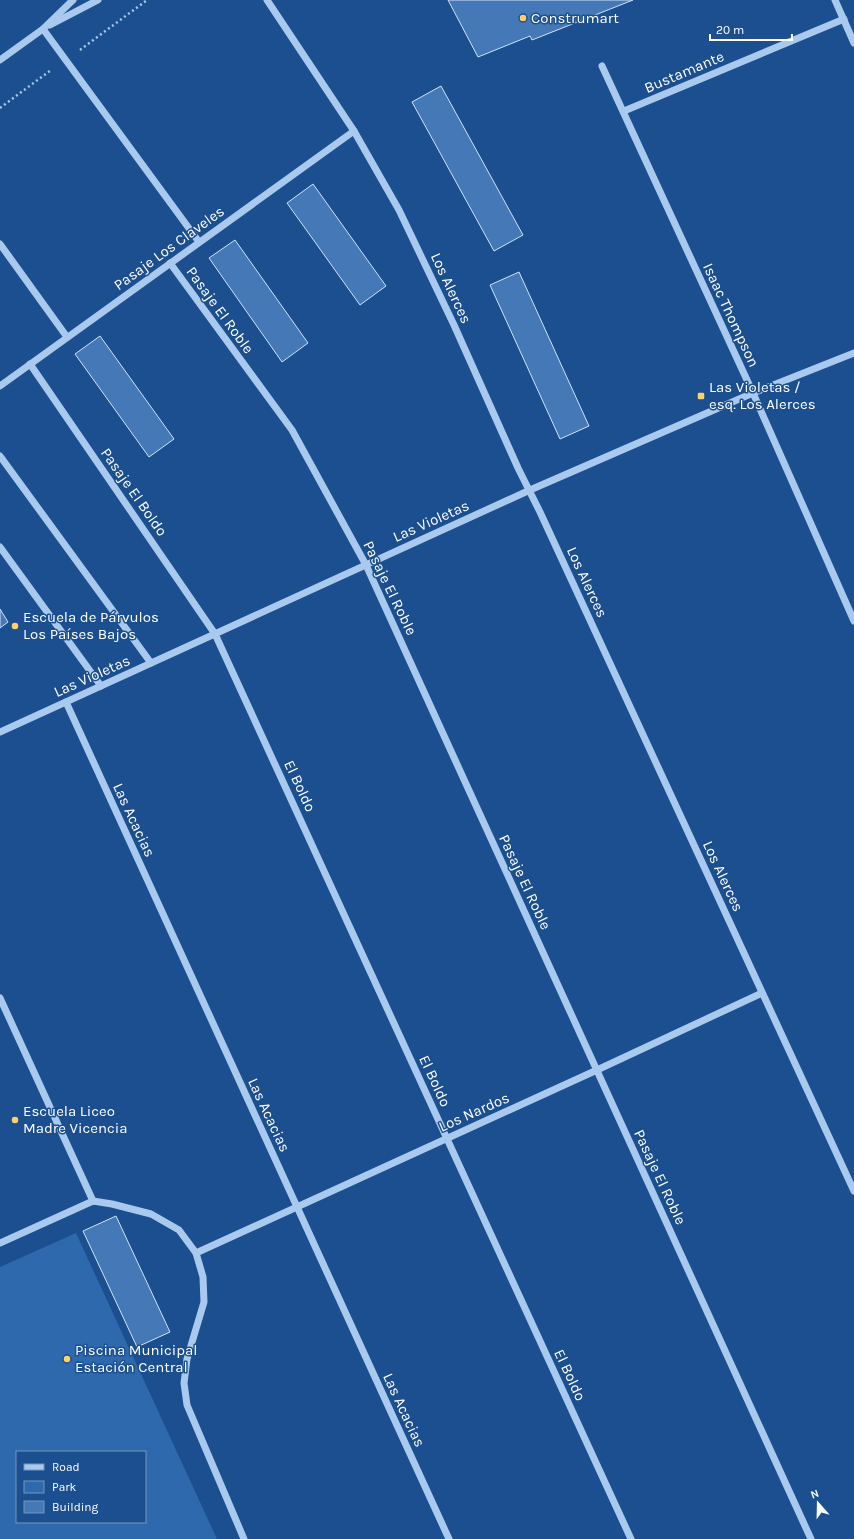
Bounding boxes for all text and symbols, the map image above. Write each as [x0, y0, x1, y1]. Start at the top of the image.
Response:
place label: Construmart [531, 9, 619, 27]
marker: Construmart [518, 13, 528, 23]
scale bar [710, 16, 792, 42]
text: 20 m [716, 23, 744, 37]
street label: Bustamante [641, 47, 727, 97]
street label: Pasaje Los Claveles [110, 202, 228, 294]
street label: Los Alerces [427, 250, 475, 326]
street label: Isaac Thompson [699, 260, 763, 370]
street label: Pasaje El Roble [182, 263, 258, 357]
place label: Las Violetas / esq. Los Alerces [709, 378, 816, 413]
marker: Las Violetas / esq. Los Alerces [696, 391, 706, 401]
street label: Pasaje El Boldo [97, 444, 171, 540]
street label: Las Violetas [390, 496, 472, 546]
street label: Pasaje El Roble [359, 538, 421, 638]
street label: Los Alerces [563, 544, 611, 620]
place label: Escuela de Párvulos Los Países Bajos [23, 608, 159, 643]
marker: Escuela de Párvulos Los Países Bajos [10, 621, 20, 631]
street label: Las Violetas [51, 651, 133, 701]
street label: El Boldo [280, 757, 320, 815]
street label: Las Acacias [109, 780, 159, 860]
street label: Pasaje El Roble [495, 832, 555, 932]
street label: Los Alerces [699, 838, 747, 914]
street label: El Boldo [415, 1052, 455, 1110]
street label: Las Acacias [244, 1075, 294, 1155]
street label: Los Nardos [436, 1088, 512, 1136]
place label: Escuela Liceo Madre Vicencia [23, 1102, 127, 1137]
marker: Escuela Liceo Madre Vicencia [10, 1115, 20, 1125]
street label: Pasaje El Roble [630, 1127, 690, 1227]
place label: Piscina Municipal Estación Central [75, 1341, 197, 1376]
street label: El Boldo [550, 1346, 590, 1404]
marker: Piscina Municipal Estación Central [62, 1354, 72, 1364]
street label: Las Acacias [379, 1370, 429, 1450]
legend [16, 1451, 146, 1523]
text: Road [52, 1460, 80, 1474]
text: Park [52, 1480, 77, 1494]
north arrow [798, 1483, 838, 1523]
text: N [809, 1487, 821, 1502]
text: Building [52, 1500, 99, 1514]

